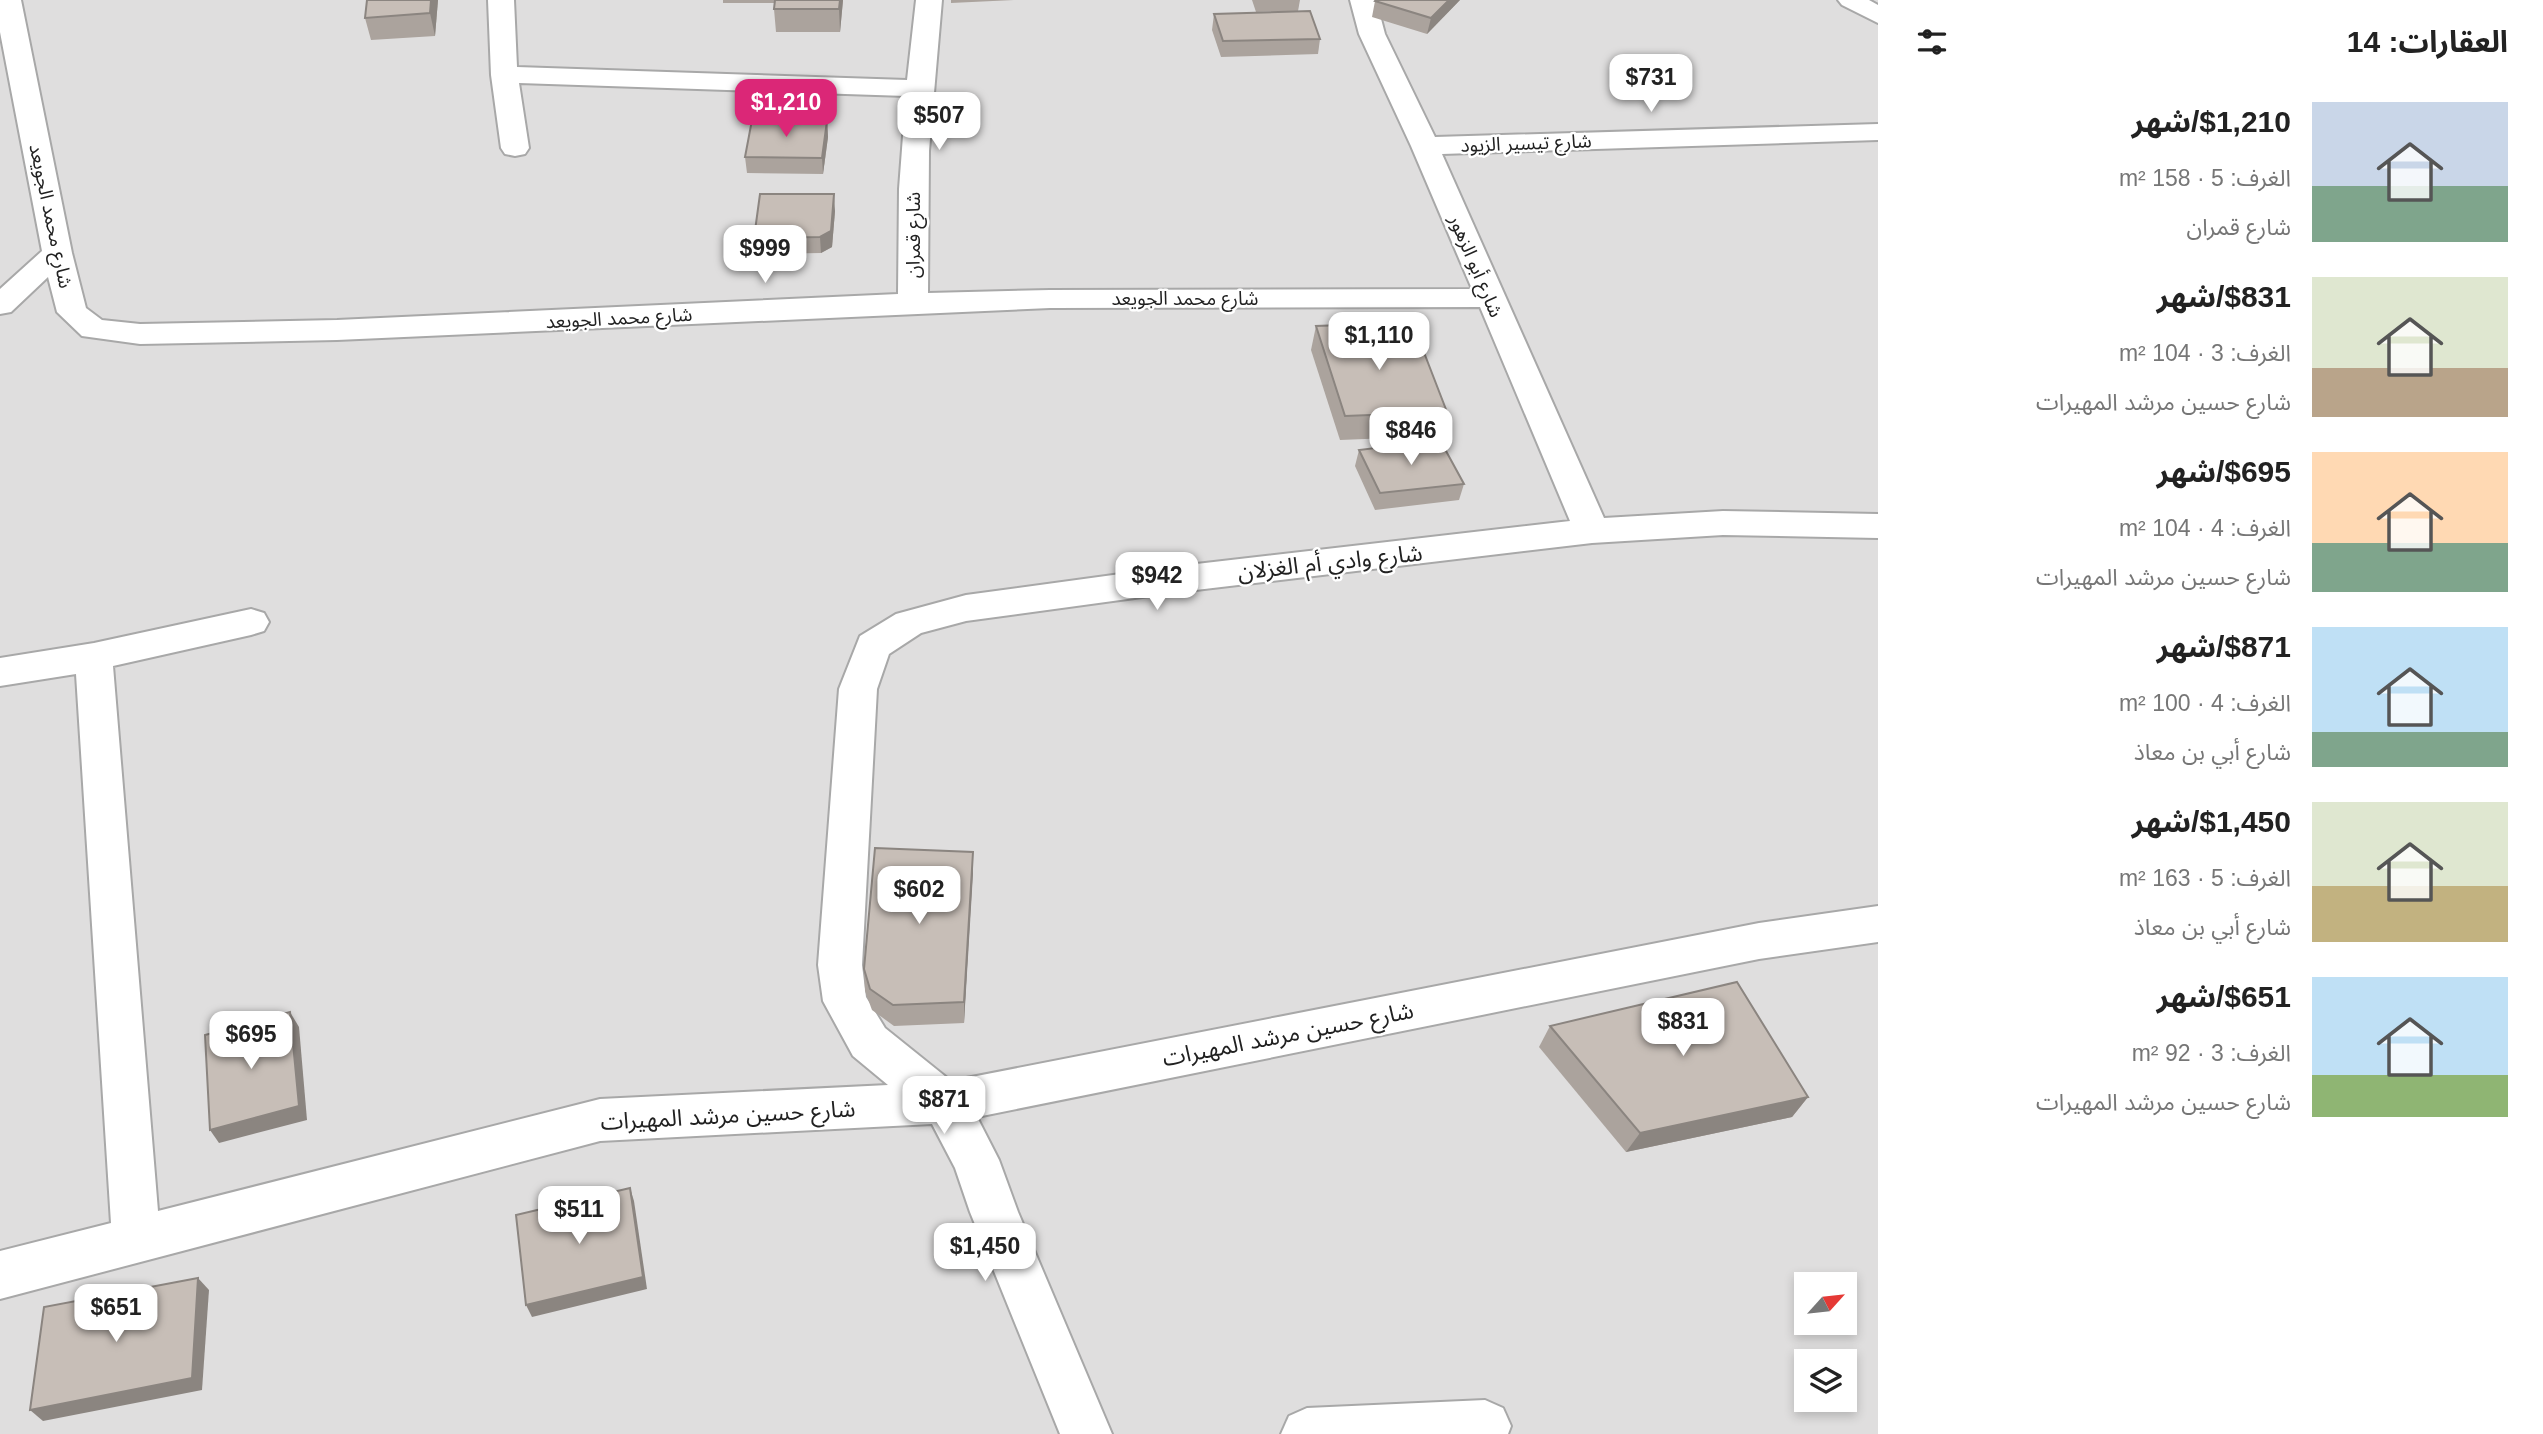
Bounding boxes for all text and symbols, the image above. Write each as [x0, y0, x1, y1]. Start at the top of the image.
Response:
icon: filters [1913, 23, 1951, 61]
text: العقارات: 14 [2347, 25, 2508, 58]
pin: $731 [1610, 54, 1692, 114]
text: $731 [1625, 64, 1677, 90]
pin: $1,210 [729, 80, 843, 139]
text: $1,210 [751, 89, 821, 115]
pin: $507 [898, 92, 980, 152]
text: $507 [913, 102, 965, 128]
text: $1,210/شهر [2132, 105, 2291, 138]
street label: شارع تيسير الزيود [1460, 130, 1592, 159]
icon: home [2368, 130, 2452, 214]
street label: شارع محمد الجويعد [23, 142, 77, 291]
text: الغرف: 5 · 158 m² [2119, 165, 2291, 191]
street label: شارع قمران [903, 192, 927, 278]
street label: شارع أبو الزهور [1442, 211, 1507, 322]
text: شارع قمران [2186, 214, 2291, 240]
pin: $999 [724, 226, 806, 285]
text: $999 [739, 235, 791, 261]
text: $831/شهر [2157, 280, 2291, 313]
street label: شارع محمد الجويعد [1112, 288, 1258, 312]
street label: شارع محمد الجويعد [545, 304, 693, 335]
icon: home [2368, 305, 2452, 389]
pin: $1,110 [1322, 312, 1436, 372]
text: $1,110 [1344, 322, 1414, 348]
text: الغرف: 3 · 104 m² [2119, 340, 2291, 366]
text: شارع حسين مرشد المهيرات [2036, 389, 2291, 415]
pin: $846 [1370, 407, 1452, 467]
text: $846 [1385, 417, 1437, 443]
text: $695/شهر [2157, 455, 2291, 488]
icon: home [2368, 480, 2452, 564]
text: الغرف: 4 · 104 m² [2119, 515, 2291, 541]
street label: شارع وادي أم الغزلان [1236, 538, 1424, 590]
pin: $942 [1116, 552, 1198, 612]
text: $942 [1131, 562, 1183, 588]
text: شارع حسين مرشد المهيرات [2036, 564, 2291, 590]
text: $871/شهر [2157, 630, 2291, 663]
icon: home [2368, 655, 2452, 739]
text: الغرف: 4 · 100 m² [2119, 690, 2291, 716]
text: شارع أبي بن معاذ [2134, 739, 2291, 765]
text: $1,450/شهر [2132, 805, 2291, 838]
icon: home [2368, 830, 2452, 914]
text: الغرف: 5 · 163 m² [2119, 865, 2291, 891]
pin: $602 [878, 866, 960, 926]
text: $602 [893, 876, 945, 902]
text: شارع أبي بن معاذ [2134, 914, 2291, 940]
text: $651/شهر [2157, 980, 2291, 1013]
street label: شارع حسين مرشد المهيرات [1160, 997, 1416, 1075]
pin: $831 [1642, 998, 1724, 1058]
icon: home [2368, 1005, 2452, 1089]
text: $831 [1657, 1008, 1709, 1034]
pin: $695 [210, 1012, 292, 1071]
text: $695 [225, 1021, 277, 1047]
text: الغرف: 3 · 92 m² [2132, 1040, 2291, 1066]
pin: $871 [903, 1076, 985, 1136]
text: $871 [918, 1086, 970, 1112]
text: شارع حسين مرشد المهيرات [2036, 1089, 2291, 1115]
street label: شارع حسين مرشد المهيرات [600, 1095, 856, 1139]
pin: $511 [538, 1186, 620, 1246]
text: $511 [554, 1196, 604, 1222]
pin: $1,450 [928, 1224, 1042, 1283]
text: $1,450 [950, 1233, 1020, 1259]
north arrow [1794, 1272, 1857, 1335]
map controls [1794, 1272, 1857, 1412]
pin: $651 [75, 1284, 157, 1344]
text: $651 [90, 1294, 142, 1320]
button: layers [1794, 1349, 1857, 1412]

